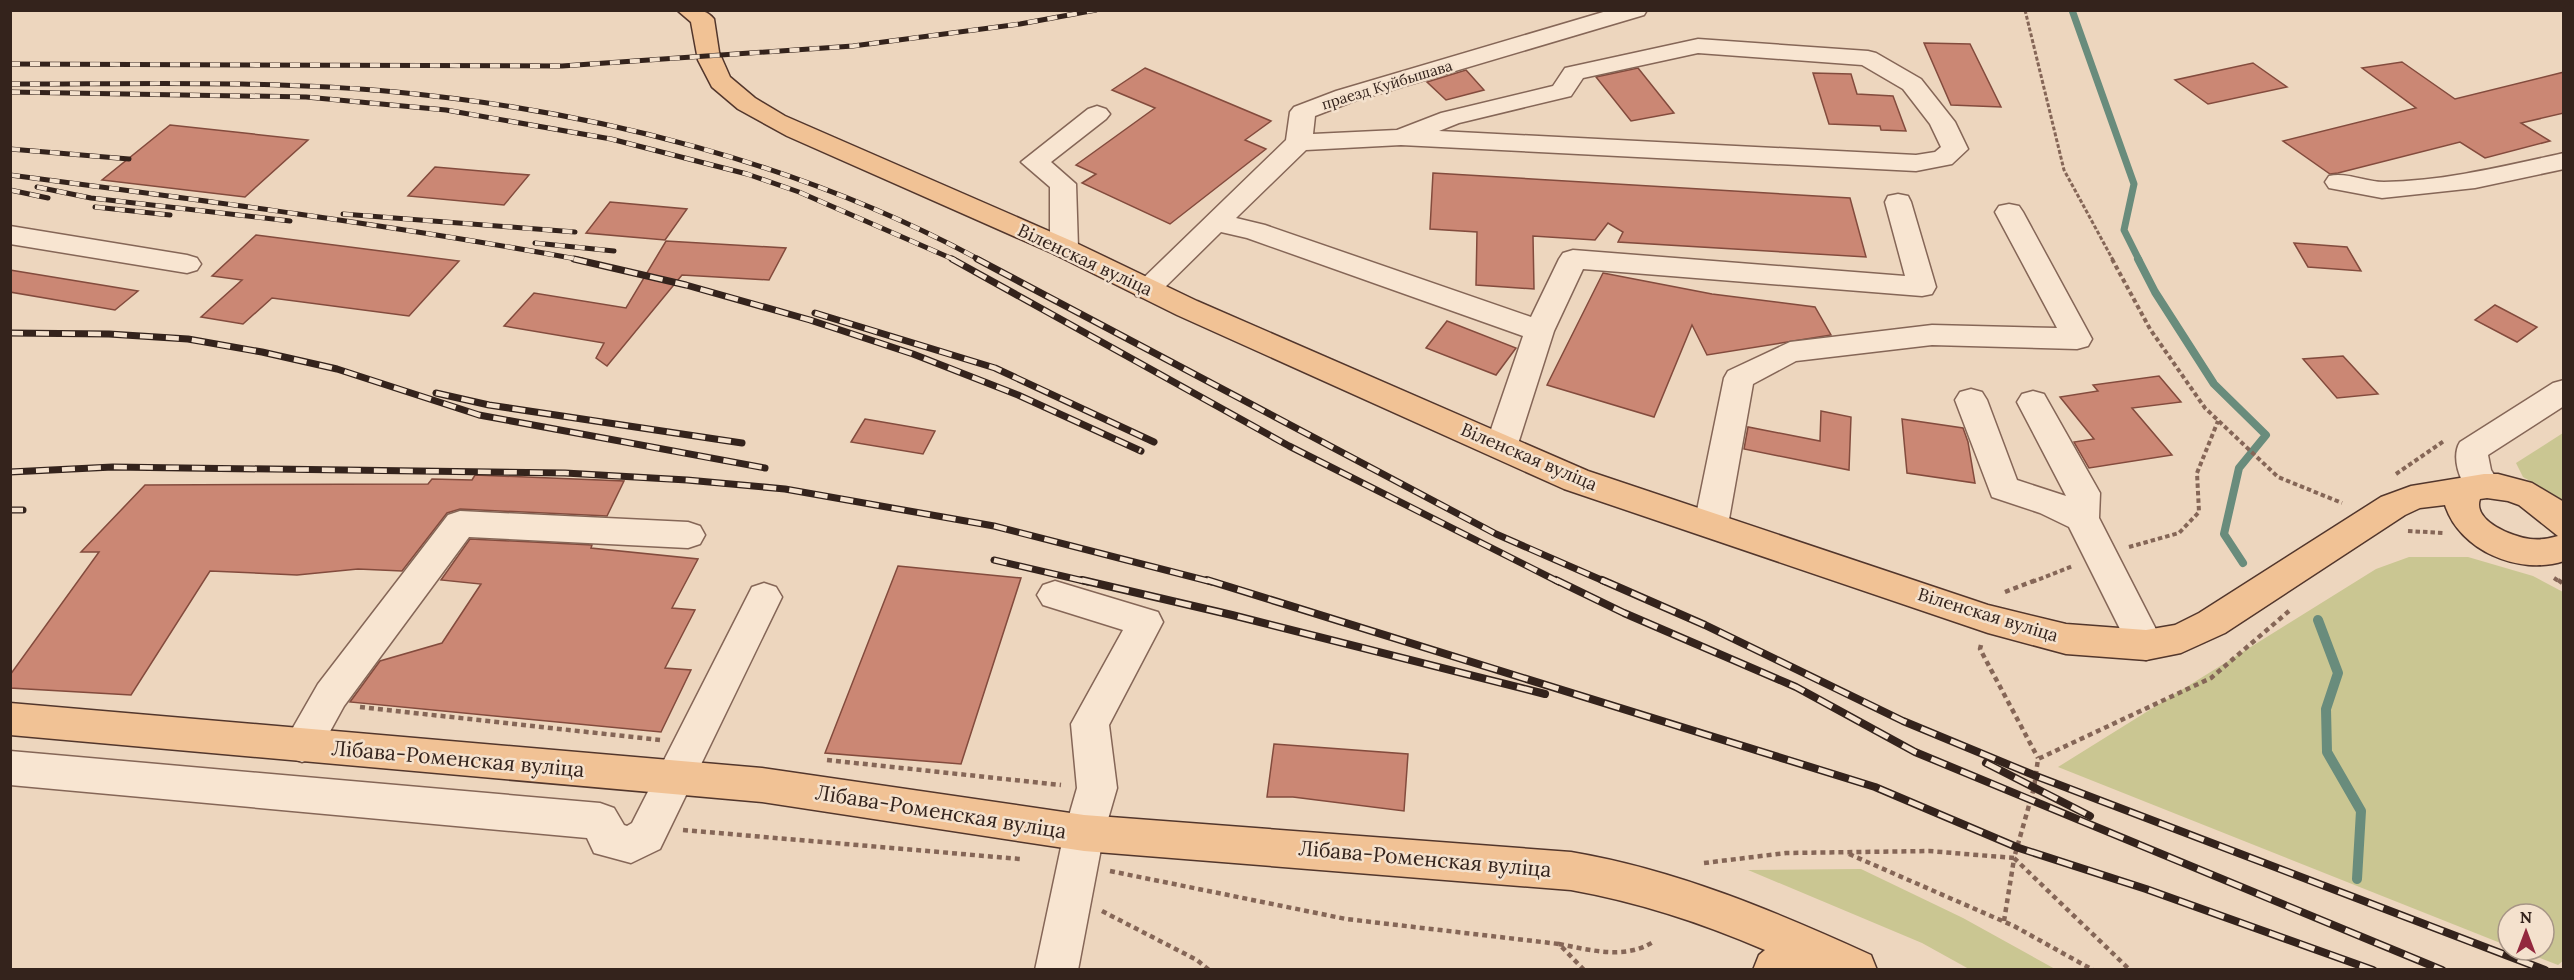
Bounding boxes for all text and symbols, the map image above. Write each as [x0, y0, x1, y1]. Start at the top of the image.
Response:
street label: праезд Куйбышава [1319, 55, 1455, 113]
street label: Віленская вуліца [1014, 218, 1156, 301]
street label: Віленская вуліца [1458, 417, 1601, 496]
street label: Віленская вуліца [1915, 582, 2061, 647]
street label: Лібава-Роменская вуліца [331, 734, 586, 783]
street label: Лібава-Роменская вуліца [814, 778, 1069, 845]
street label: Лібава-Роменская вуліца [1298, 834, 1553, 883]
north arrow [2496, 902, 2556, 962]
text: N [2520, 907, 2532, 927]

